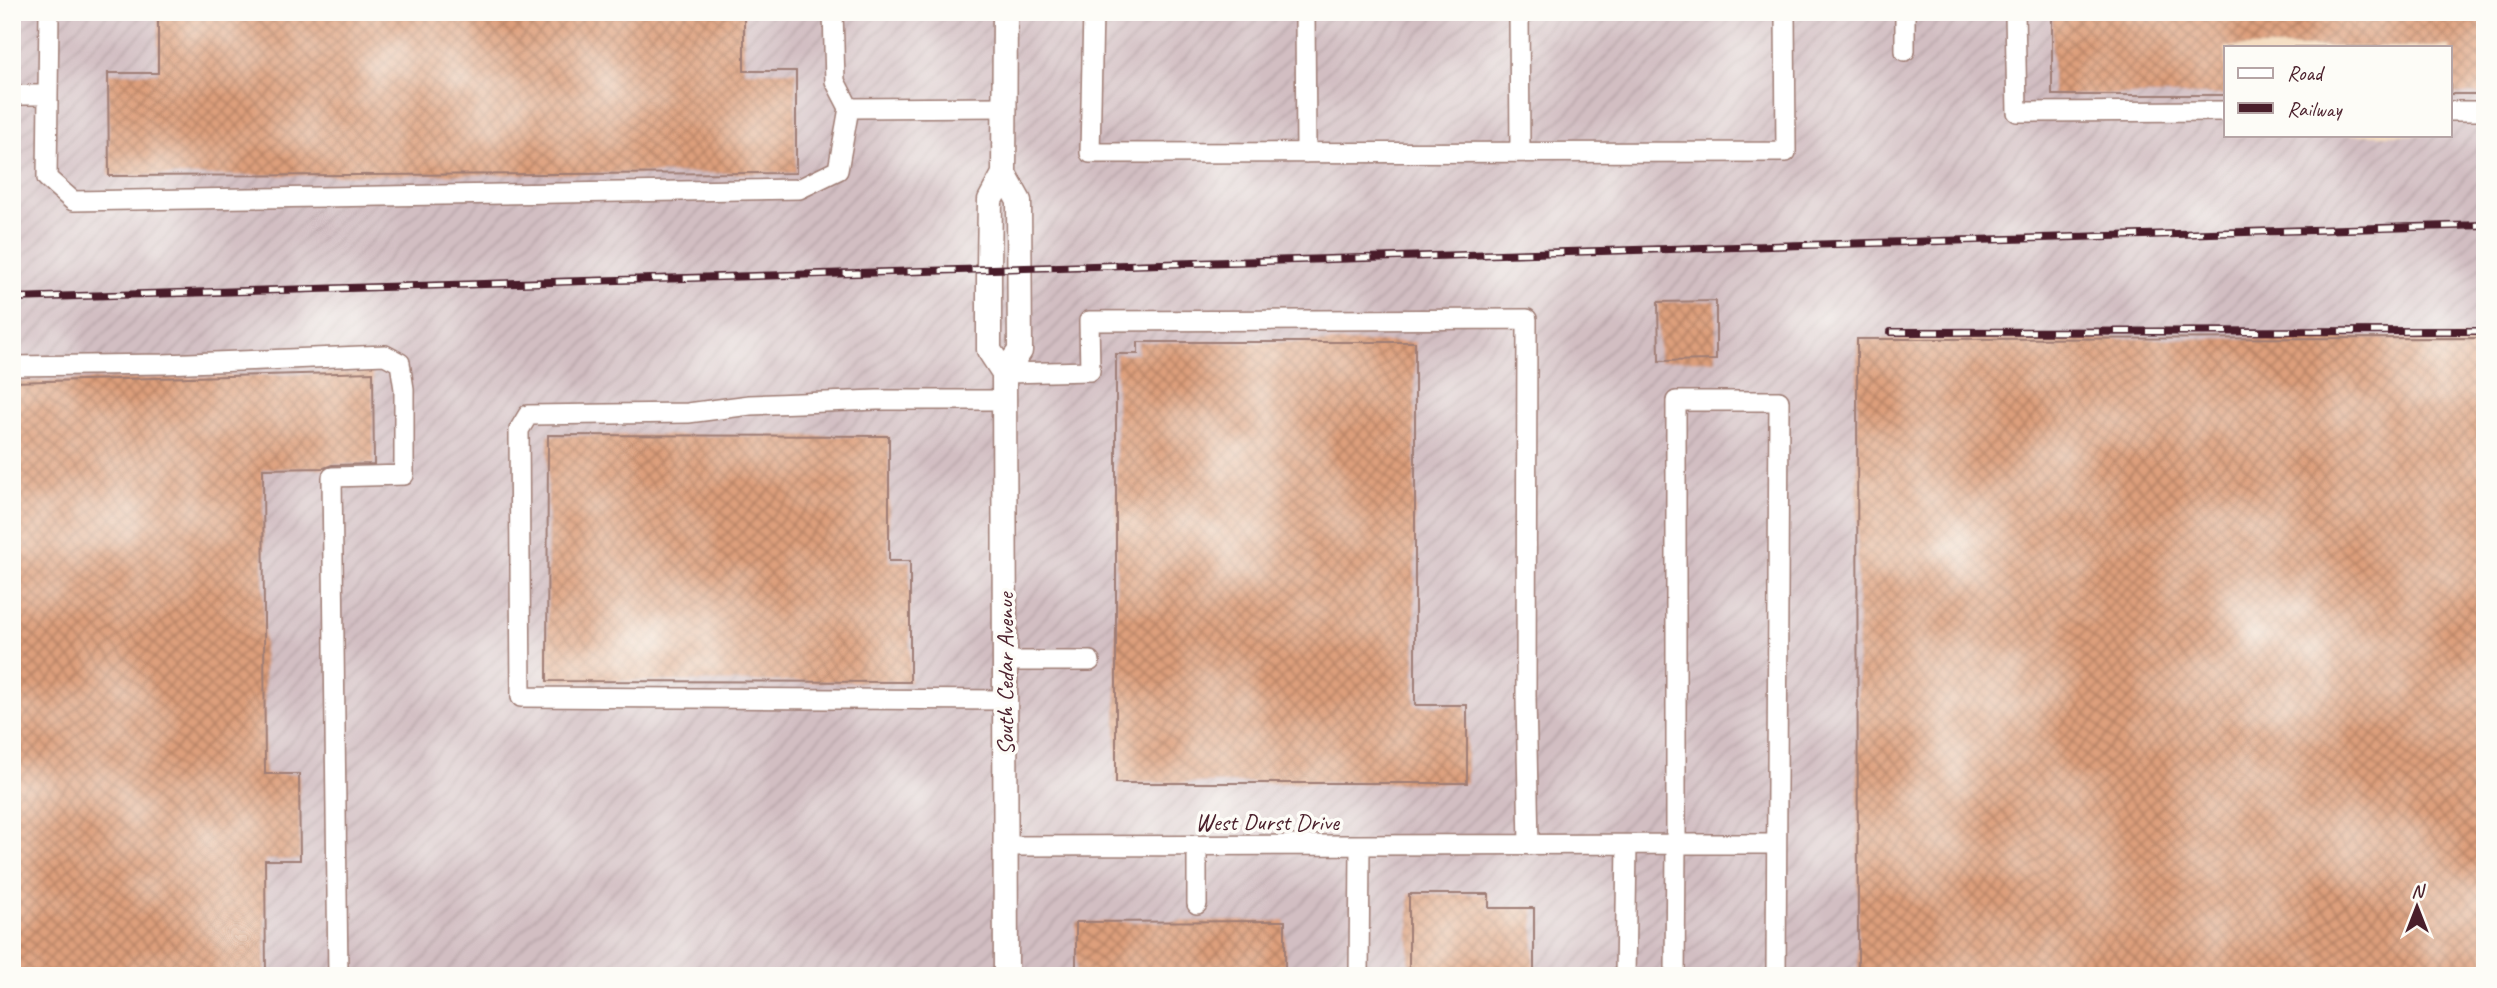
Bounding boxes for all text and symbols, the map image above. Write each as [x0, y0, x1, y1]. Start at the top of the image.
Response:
legend [2224, 46, 2452, 136]
text: Road [2287, 60, 2326, 86]
text: Railway [2287, 96, 2343, 122]
street label: South Cedar Avenue [990, 591, 1020, 755]
street label: West Durst Drive [1195, 807, 1341, 837]
north arrow [2382, 872, 2452, 942]
text: N [2411, 879, 2426, 903]

